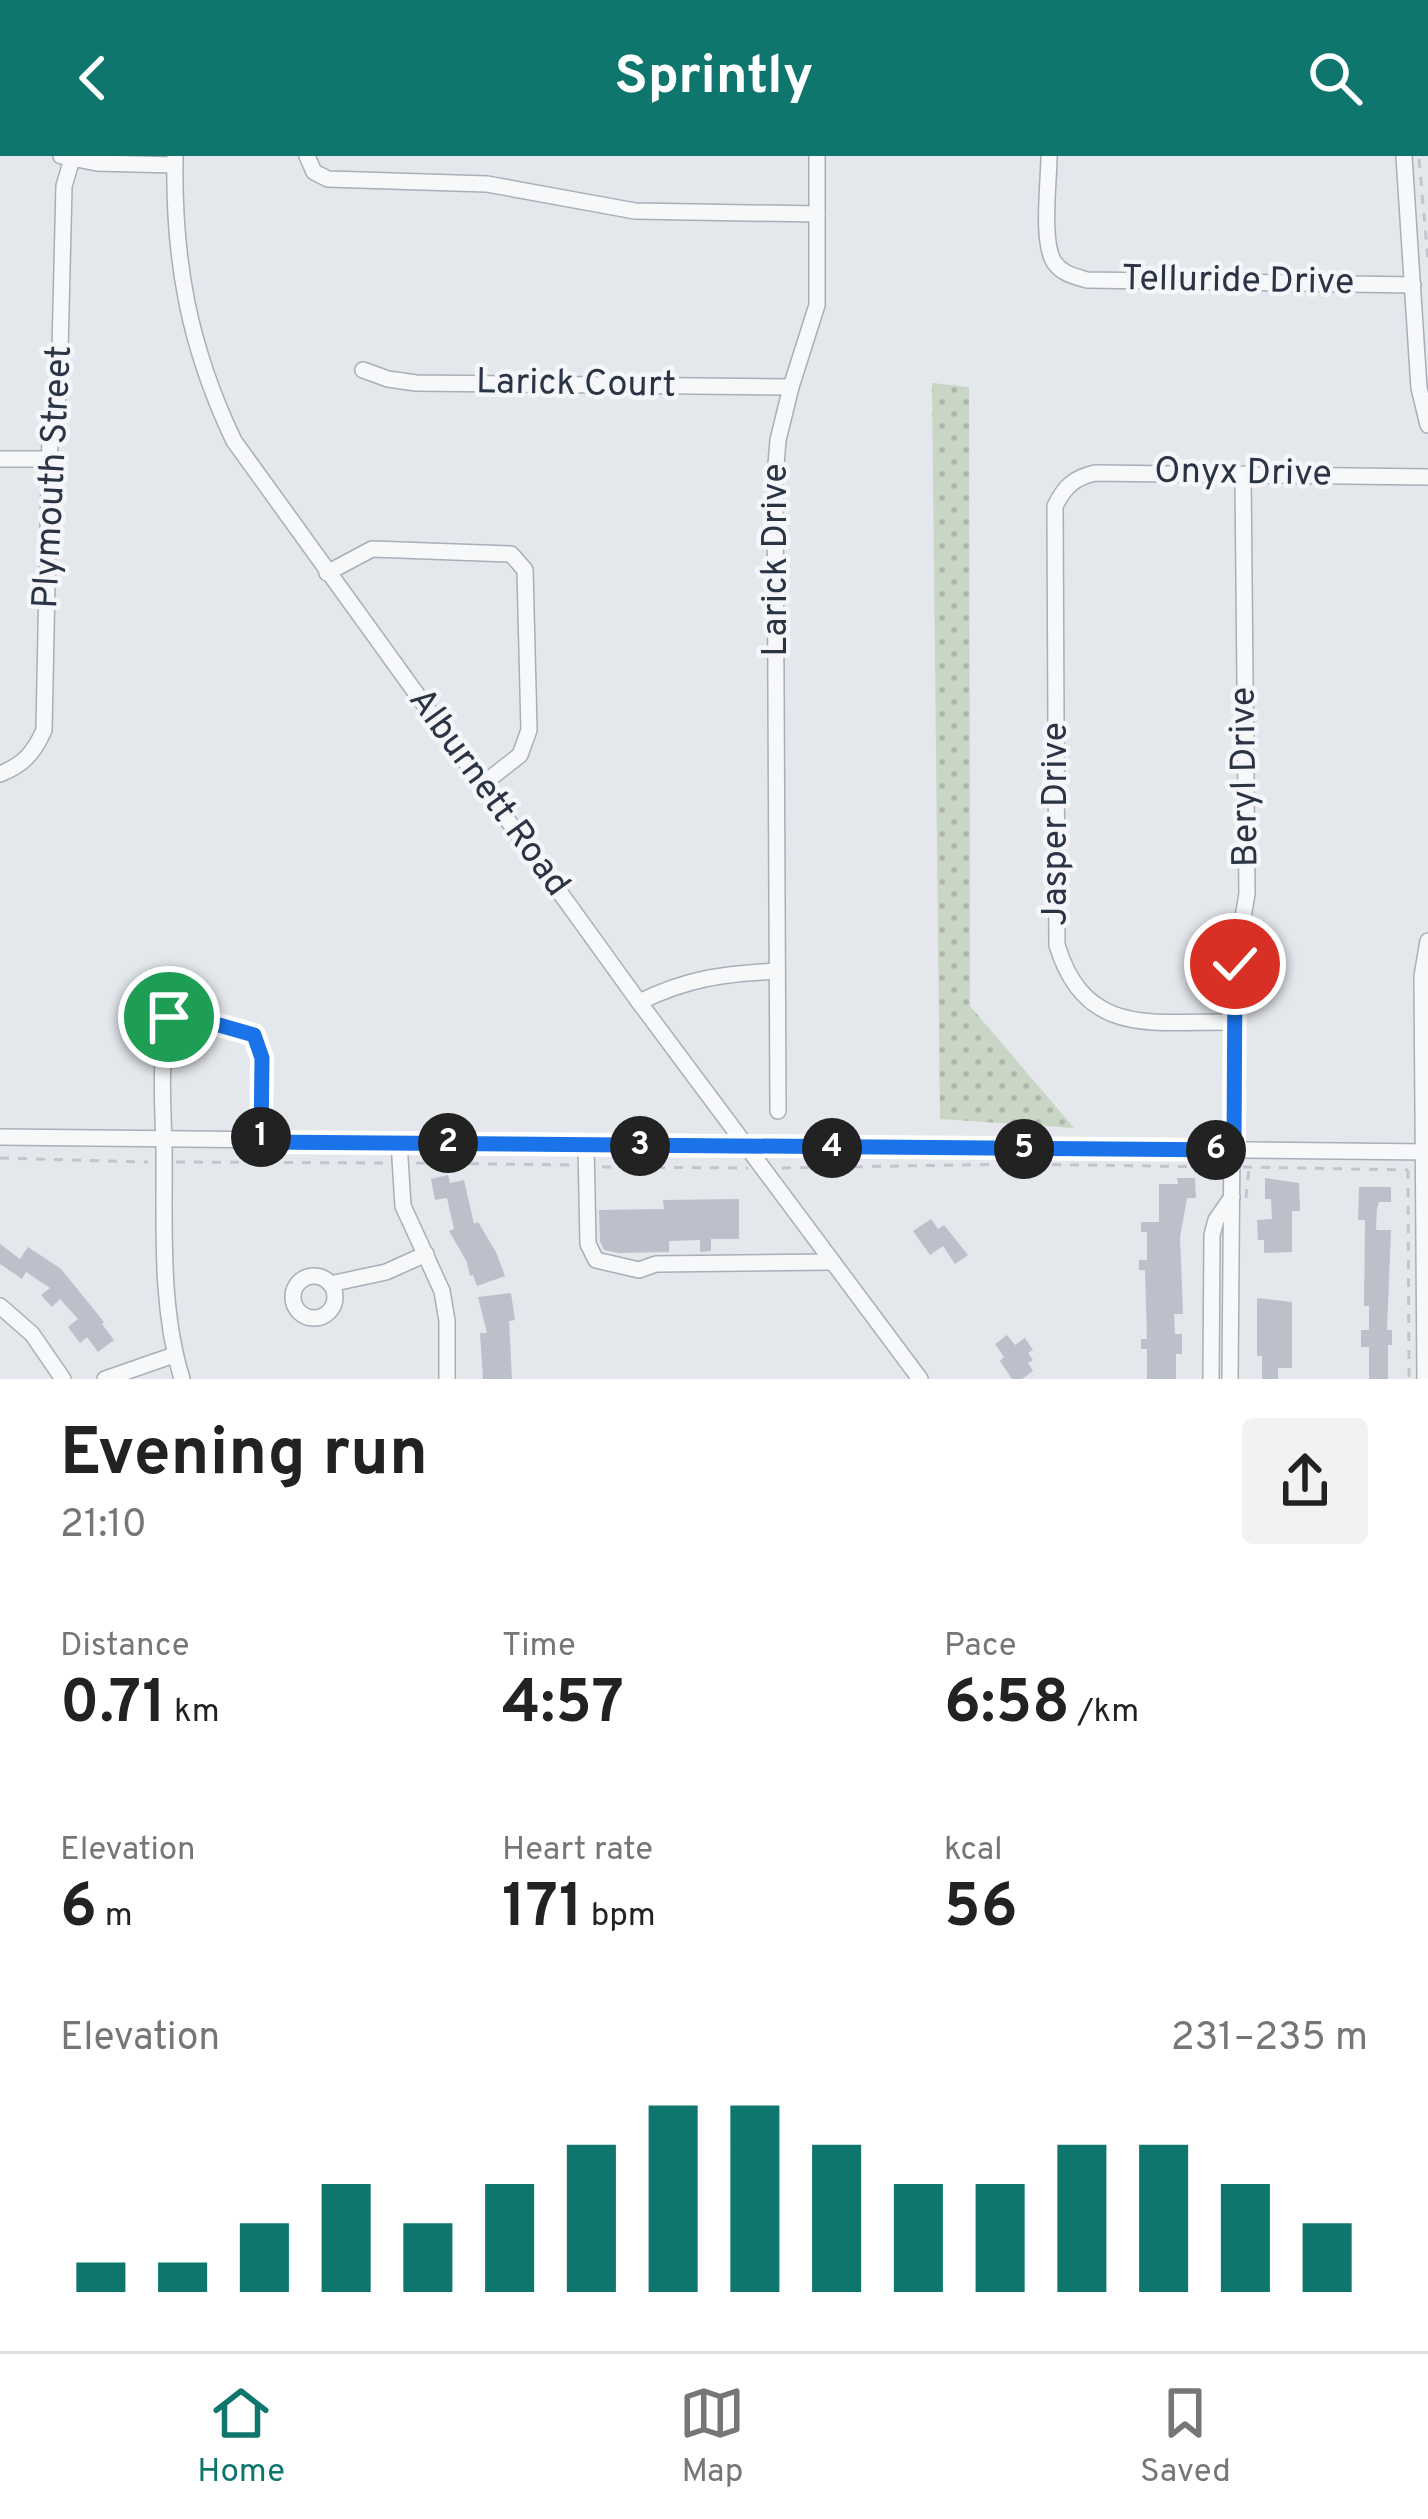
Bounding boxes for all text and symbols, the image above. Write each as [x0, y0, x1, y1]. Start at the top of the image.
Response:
text: Sprintly [615, 44, 814, 113]
icon: back [60, 45, 126, 111]
icon: search [1302, 45, 1368, 111]
street label: Telluride Drive [1121, 257, 1355, 307]
street label: Plymouth Street [24, 344, 84, 610]
street label: Larick Court [475, 360, 677, 410]
street label: Onyx Drive [1154, 449, 1332, 499]
street label: Larick Drive [754, 463, 800, 657]
street label: Alburnett Road [397, 680, 579, 906]
street label: Beryl Drive [1221, 687, 1271, 867]
street label: Jasper Drive [1034, 722, 1080, 926]
pin [1184, 913, 1286, 1015]
icon: check [1202, 931, 1268, 997]
pin [118, 966, 220, 1068]
icon: arrive [136, 984, 202, 1050]
pin: 1 [231, 1107, 291, 1167]
pin: 2 [418, 1113, 478, 1173]
text: 1 [254, 1116, 268, 1158]
pin: 3 [610, 1116, 670, 1176]
pin: 4 [802, 1118, 862, 1178]
pin: 5 [994, 1119, 1054, 1179]
pin: 6 [1186, 1120, 1246, 1180]
text: 2 [438, 1122, 458, 1164]
text: 3 [630, 1125, 650, 1167]
text: 4 [821, 1127, 843, 1169]
text: 5 [1014, 1128, 1034, 1170]
text: 6 [1206, 1129, 1226, 1171]
text: Evening run [60, 1415, 428, 1498]
button: share [1242, 1418, 1368, 1544]
text: 21:10 [60, 1502, 147, 1551]
text: Distance [60, 1626, 190, 1668]
text: Time [502, 1626, 576, 1668]
text: Pace [944, 1626, 1017, 1668]
text: 0.71 [60, 1668, 166, 1744]
text: 4:57 [502, 1668, 624, 1744]
text: 6:58 [944, 1668, 1070, 1744]
text: km [166, 1692, 220, 1734]
text: /km [1070, 1692, 1139, 1734]
text: Elevation [60, 1830, 196, 1872]
text: Heart rate [502, 1830, 653, 1872]
text: kcal [944, 1830, 1003, 1872]
text: 6 [60, 1872, 97, 1948]
text: 171 [502, 1872, 583, 1948]
text: 56 [944, 1872, 1018, 1948]
text: m [97, 1896, 133, 1938]
text: bpm [583, 1896, 656, 1938]
text: Elevation [60, 2015, 220, 2064]
text: 231–235 m [1171, 2015, 1368, 2064]
tab: Home [197, 2380, 285, 2494]
tab: Map [679, 2380, 745, 2494]
tab: Saved [1140, 2380, 1231, 2494]

